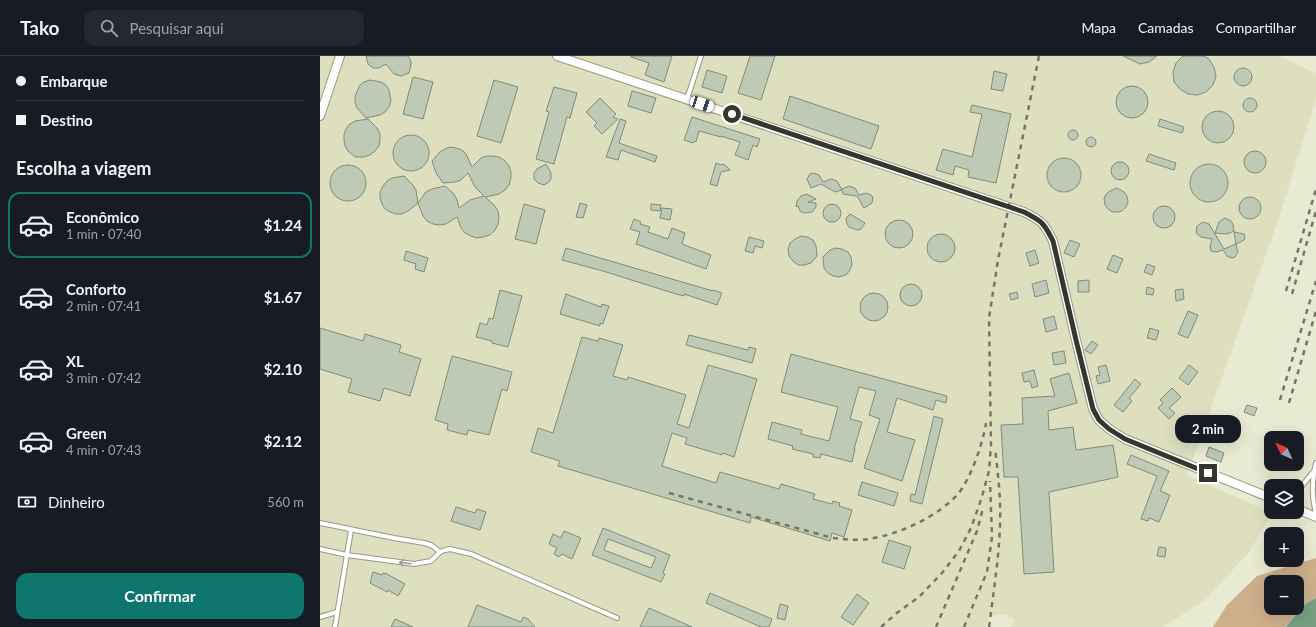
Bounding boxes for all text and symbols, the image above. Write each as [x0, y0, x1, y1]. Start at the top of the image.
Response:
search box [84, 10, 364, 46]
text: Tako [20, 16, 60, 39]
icon: search [98, 17, 120, 39]
text: Pesquisar aqui [130, 19, 224, 37]
text: Mapa [1081, 19, 1116, 36]
text: Camadas [1138, 19, 1194, 36]
text: Compartilhar [1216, 19, 1296, 36]
text: Embarque [40, 72, 108, 90]
car [689, 95, 715, 113]
route start [723, 105, 741, 123]
text: Destino [40, 111, 93, 129]
text: Escolha a viagem [16, 157, 151, 179]
icon: car [18, 207, 54, 243]
text: Econômico [66, 208, 139, 226]
text: $1.24 [264, 216, 302, 234]
text: 1 min · 07:40 [66, 226, 141, 242]
icon: car [18, 279, 54, 315]
text: Conforto [66, 280, 126, 298]
text: $1.67 [264, 288, 302, 306]
text: 2 min · 07:41 [66, 298, 141, 314]
icon: car [18, 351, 54, 387]
text: XL [66, 352, 84, 370]
text: $2.10 [264, 360, 302, 378]
text: 3 min · 07:42 [66, 370, 141, 386]
callout: 2 min [1175, 415, 1241, 443]
text: 2 min [1192, 421, 1224, 437]
icon: car [18, 423, 54, 459]
text: Green [66, 424, 107, 442]
north arrow [1264, 431, 1304, 471]
map controls [1264, 431, 1304, 615]
text: $2.12 [264, 432, 302, 450]
text: 4 min · 07:43 [66, 442, 141, 458]
route end [1199, 464, 1217, 482]
button: layers [1264, 479, 1304, 519]
icon: cash [16, 491, 38, 513]
text: Dinheiro [48, 493, 105, 511]
text: 560 m [267, 494, 304, 510]
button: + [1264, 527, 1304, 567]
one-way arrow [399, 559, 412, 567]
button: Confirmar [16, 573, 304, 619]
button: − [1264, 575, 1304, 615]

